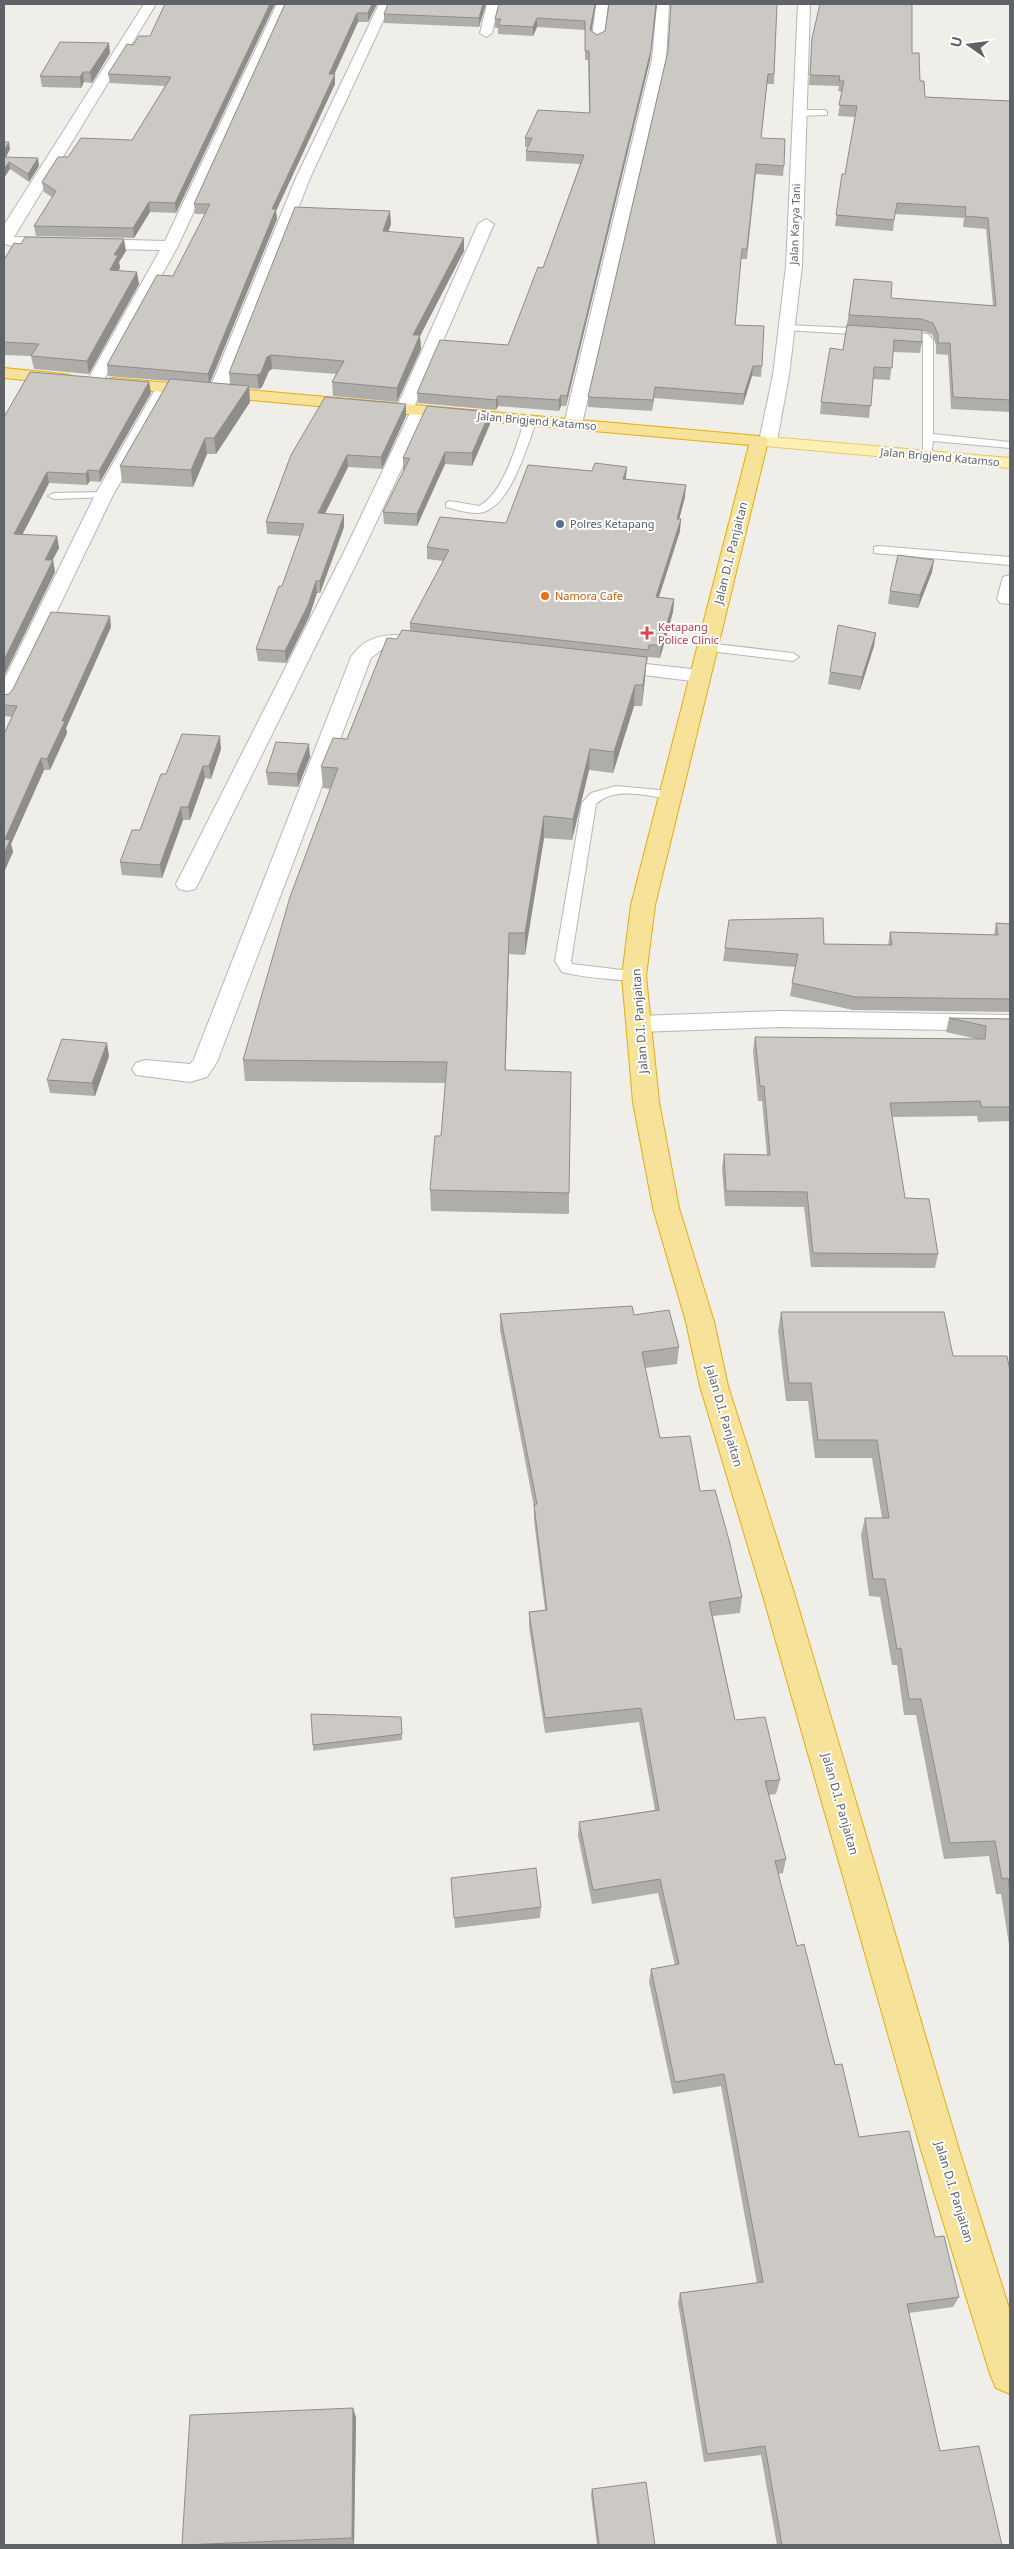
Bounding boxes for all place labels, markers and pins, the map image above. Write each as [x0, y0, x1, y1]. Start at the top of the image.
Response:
place label: Polres Ketapang [570, 516, 654, 531]
marker: Polres Ketapang [554, 518, 566, 530]
place label: Namora Cafe [555, 588, 623, 603]
marker: Namora Cafe [539, 590, 551, 602]
place label: Ketapang Police Clinic [658, 619, 719, 647]
marker: Ketapang Police Clinic [640, 626, 654, 640]

